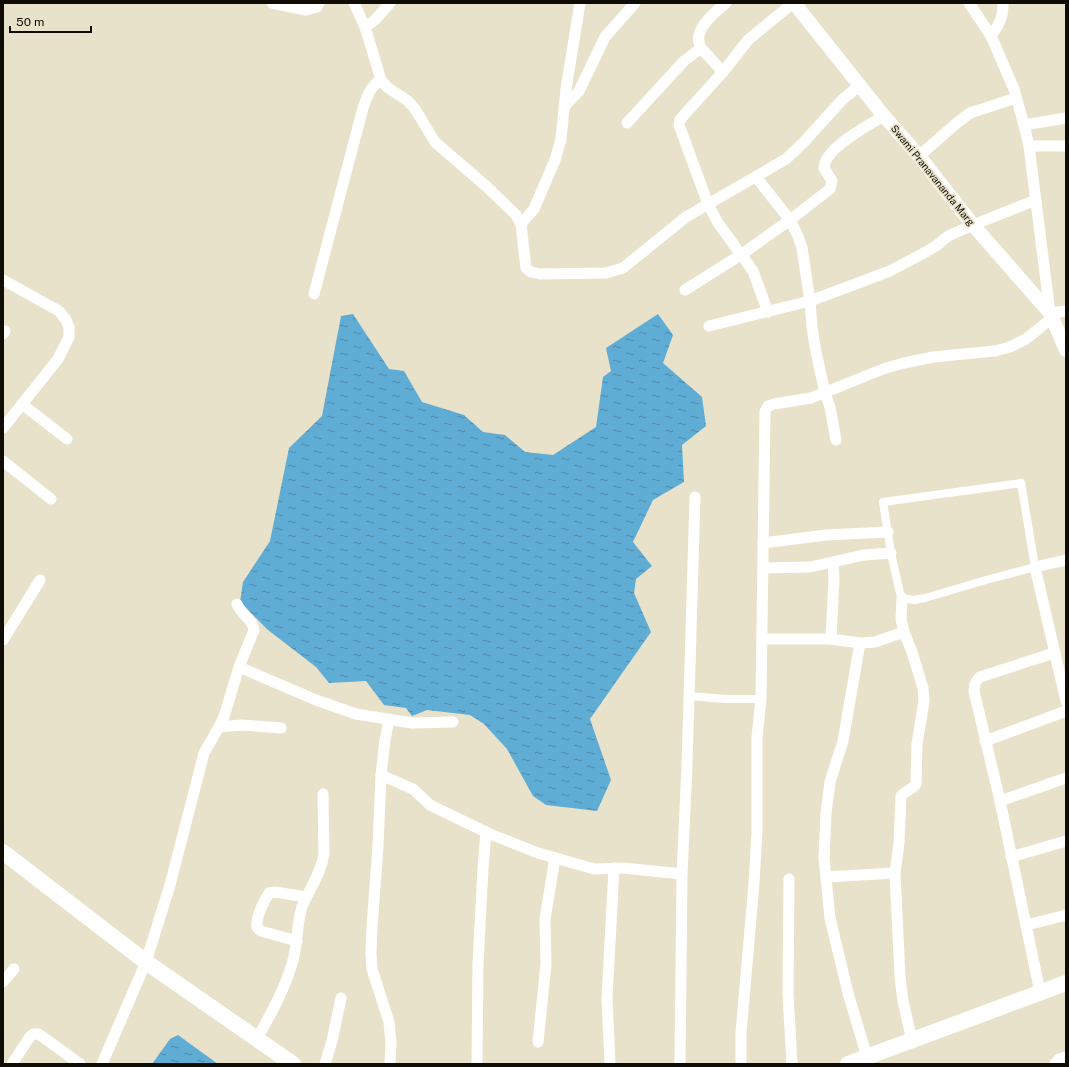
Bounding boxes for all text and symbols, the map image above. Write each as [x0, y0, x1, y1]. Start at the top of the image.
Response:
scale bar [10, 8, 91, 34]
text: 50 m [16, 15, 44, 29]
street label: Swami Pranavananda Marg [889, 122, 977, 228]

